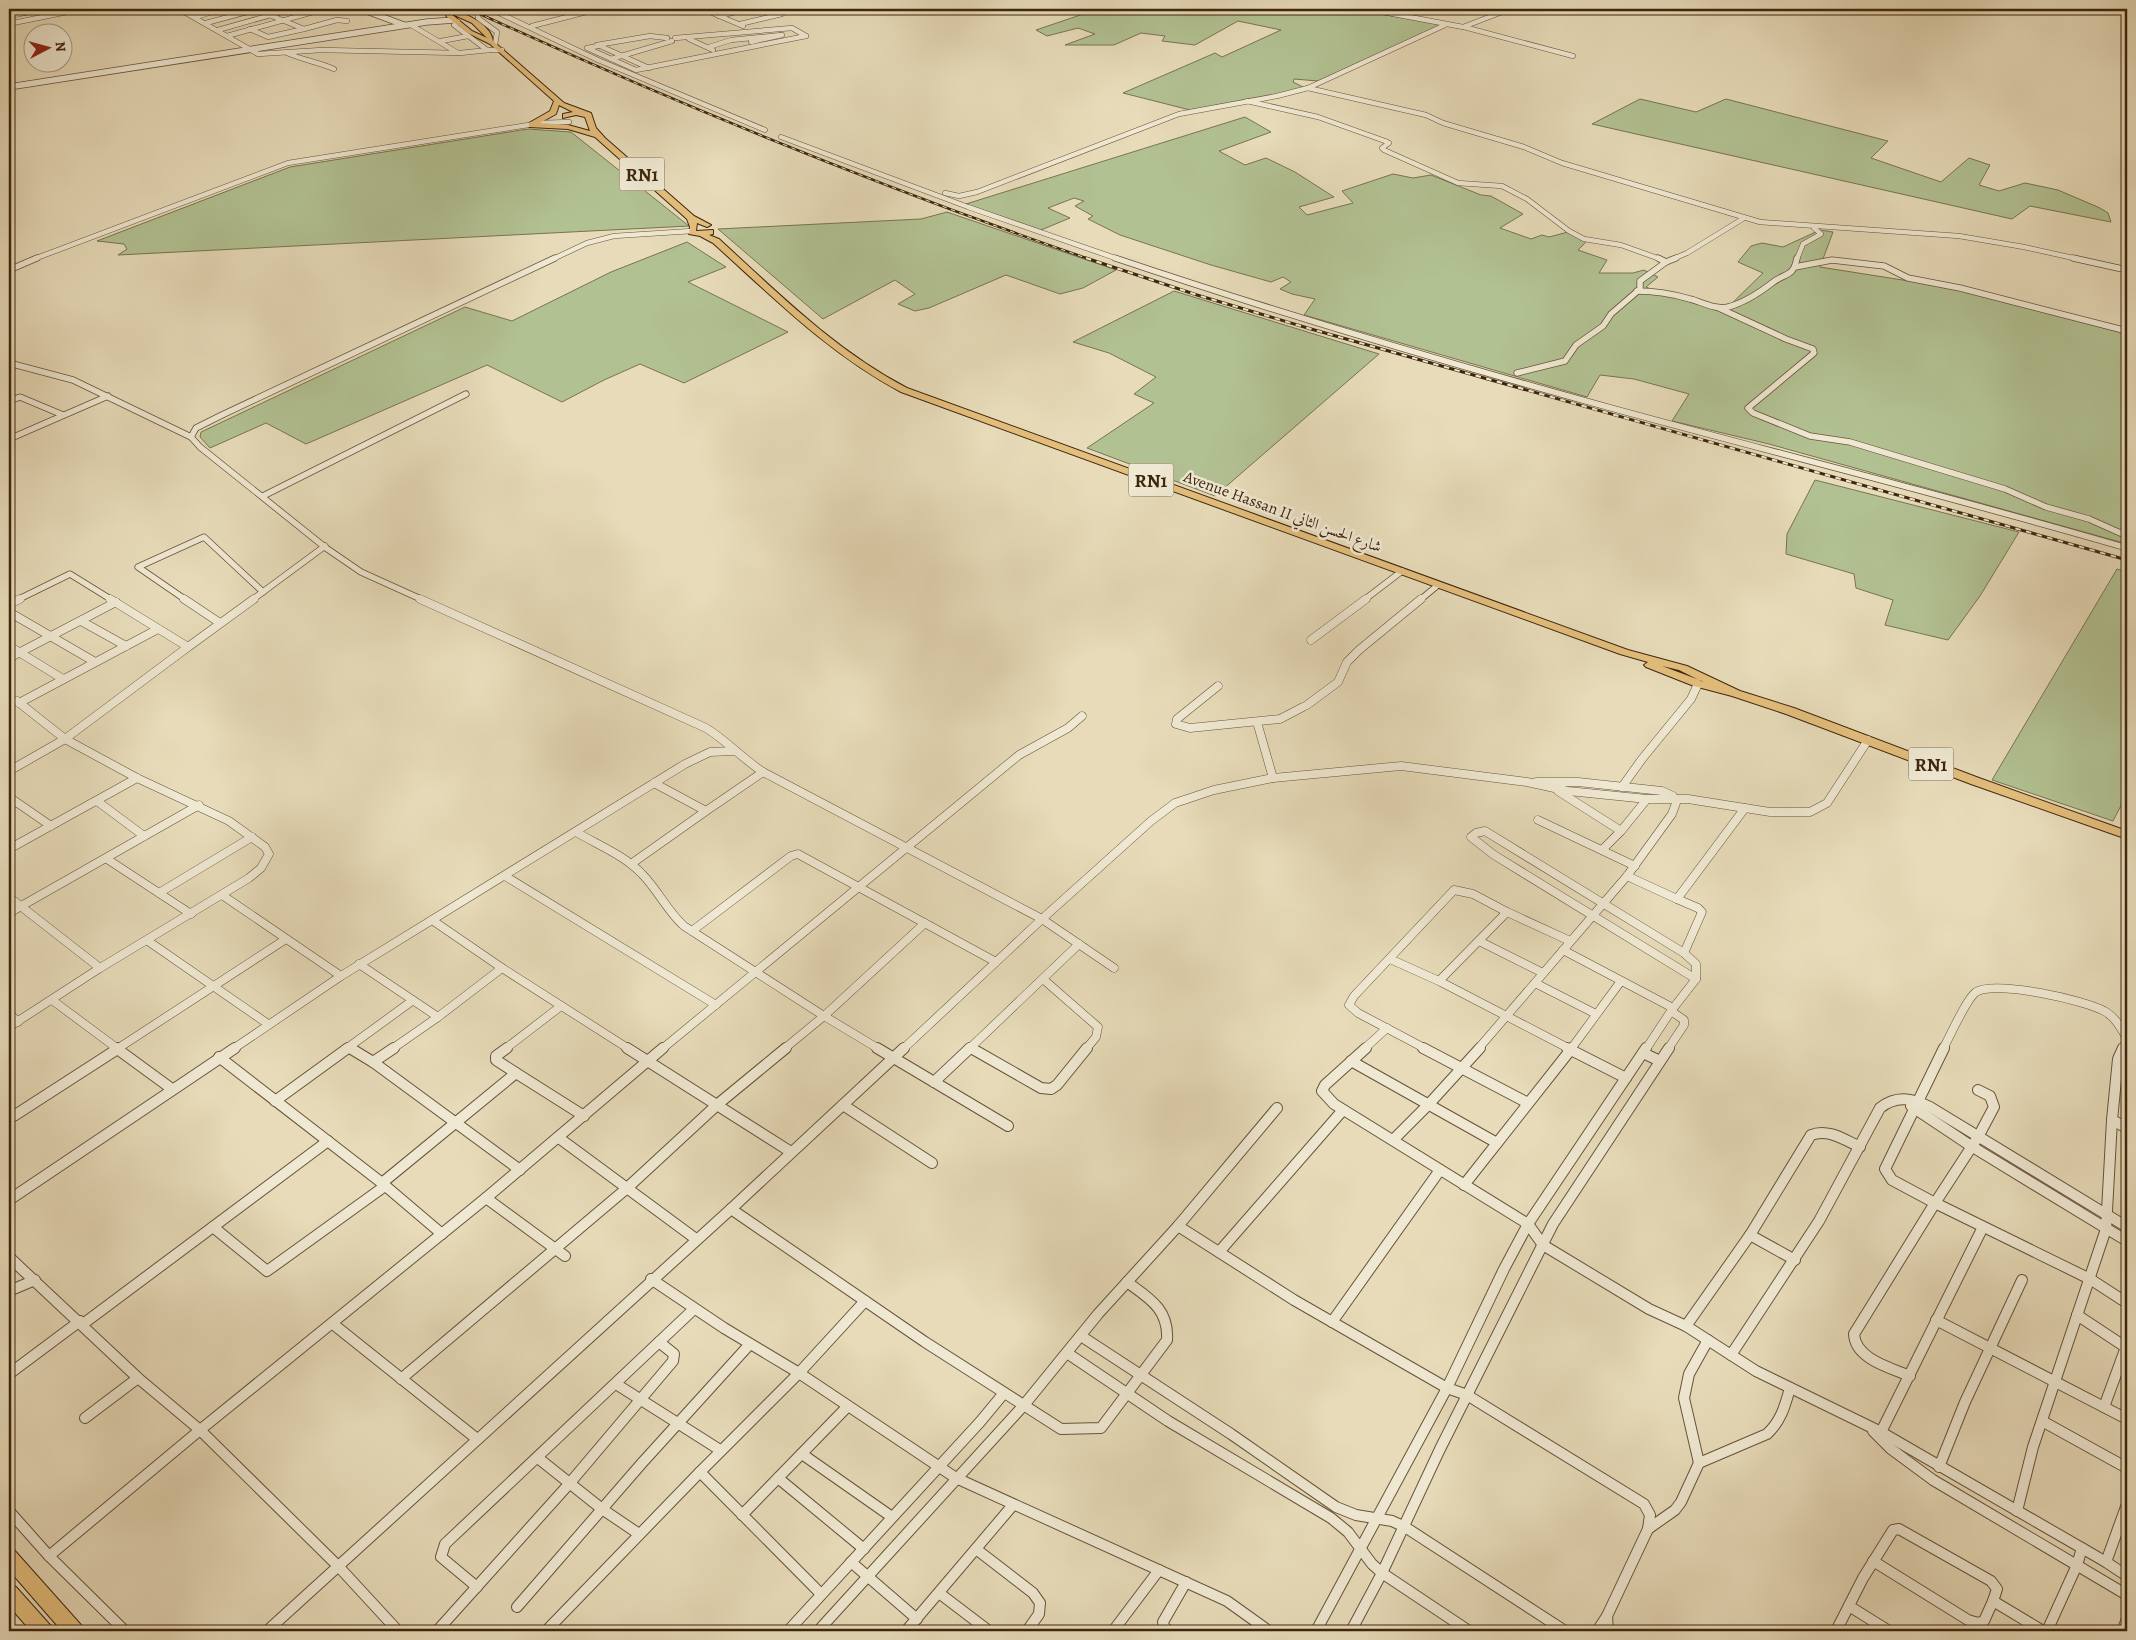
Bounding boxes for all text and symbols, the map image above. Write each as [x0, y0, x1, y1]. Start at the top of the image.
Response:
north arrow [22, 22, 72, 72]
text: N [50, 41, 70, 53]
road number: RN1 [620, 157, 664, 190]
road number: RN1 [1128, 464, 1174, 496]
street label: Avenue Hassan II شارع الحسن الثاني [1179, 465, 1385, 560]
road number: RN1 [1908, 748, 1954, 781]

